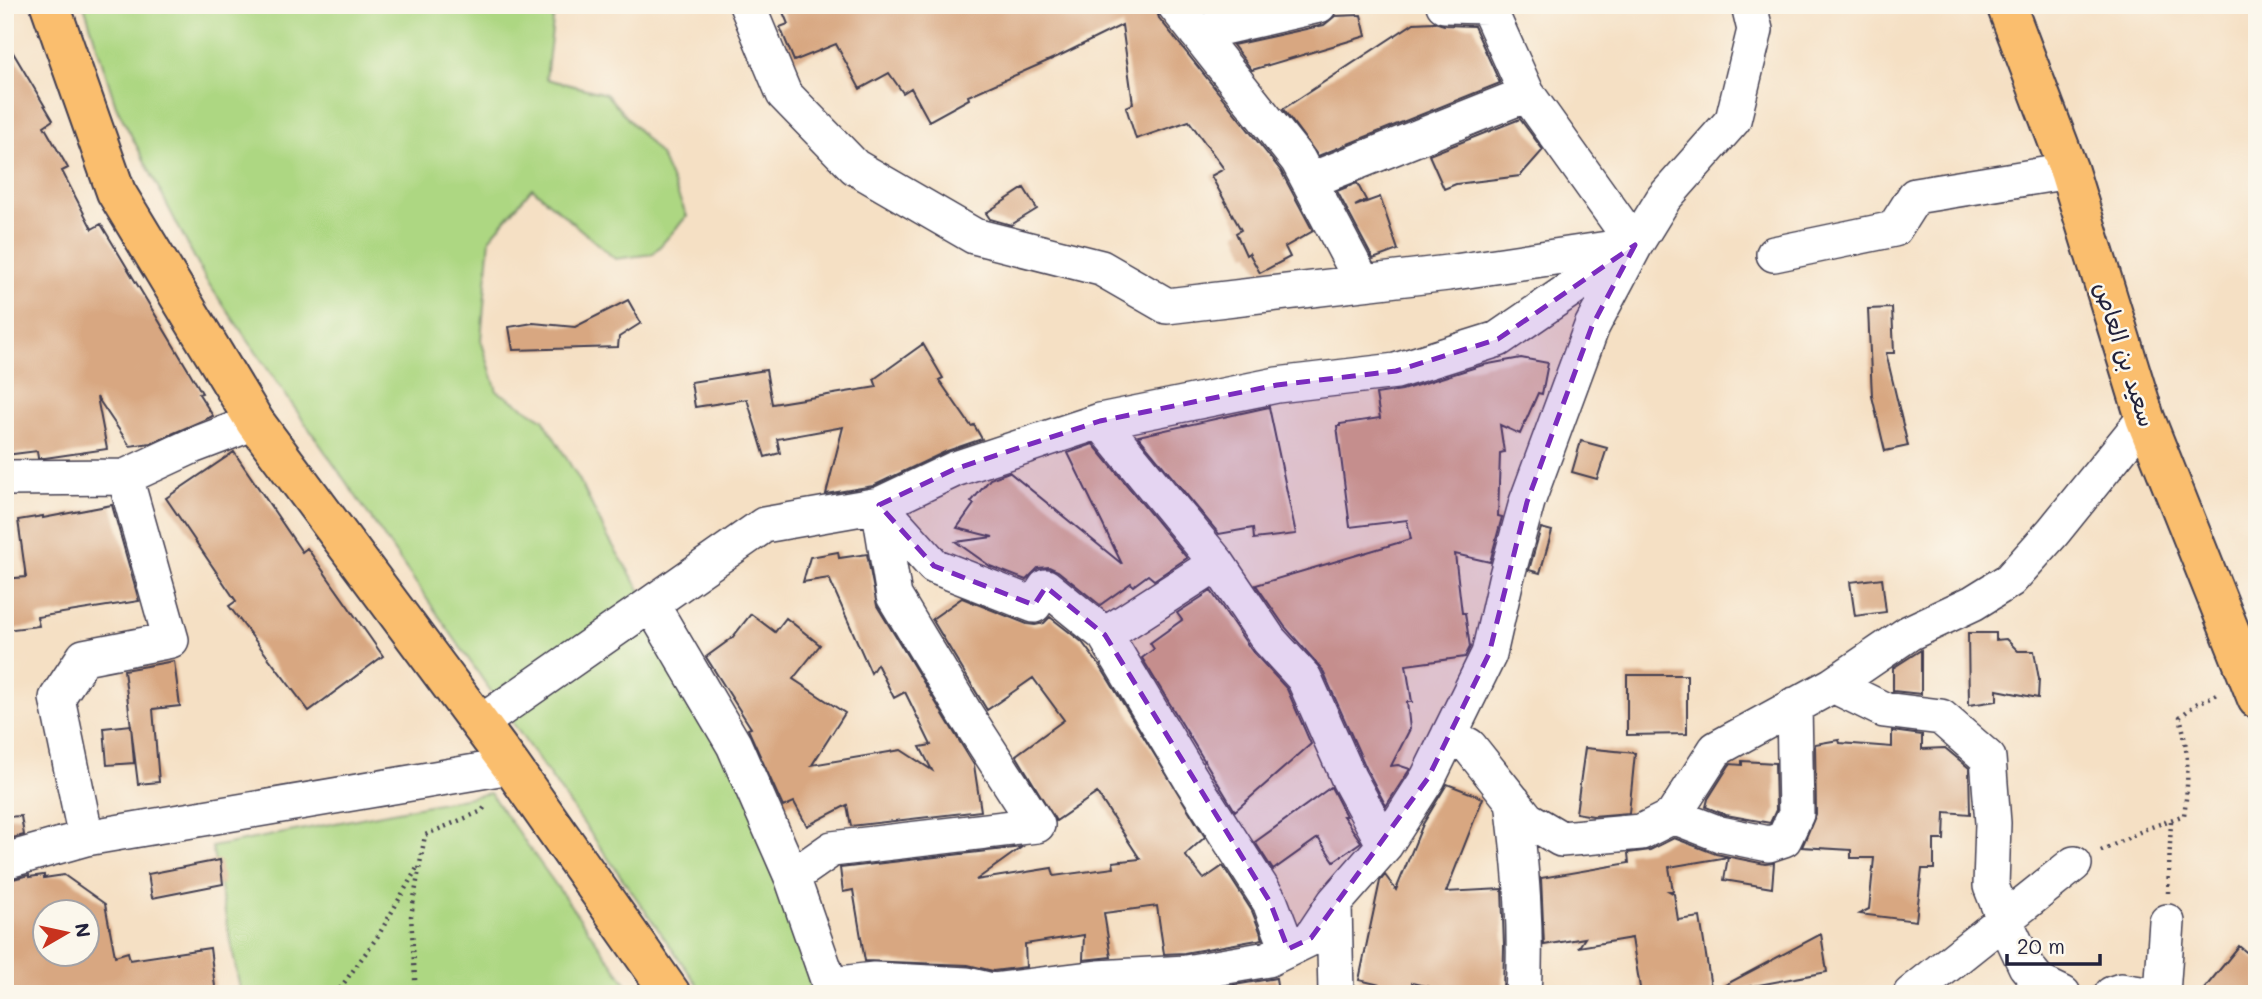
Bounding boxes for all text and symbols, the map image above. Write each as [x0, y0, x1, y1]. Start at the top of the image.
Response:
street label: سعيد بن العاص [2088, 278, 2164, 430]
north arrow [32, 898, 102, 968]
text: N [70, 921, 97, 939]
scale bar [2007, 922, 2099, 966]
text: 20 m [2017, 932, 2065, 959]

